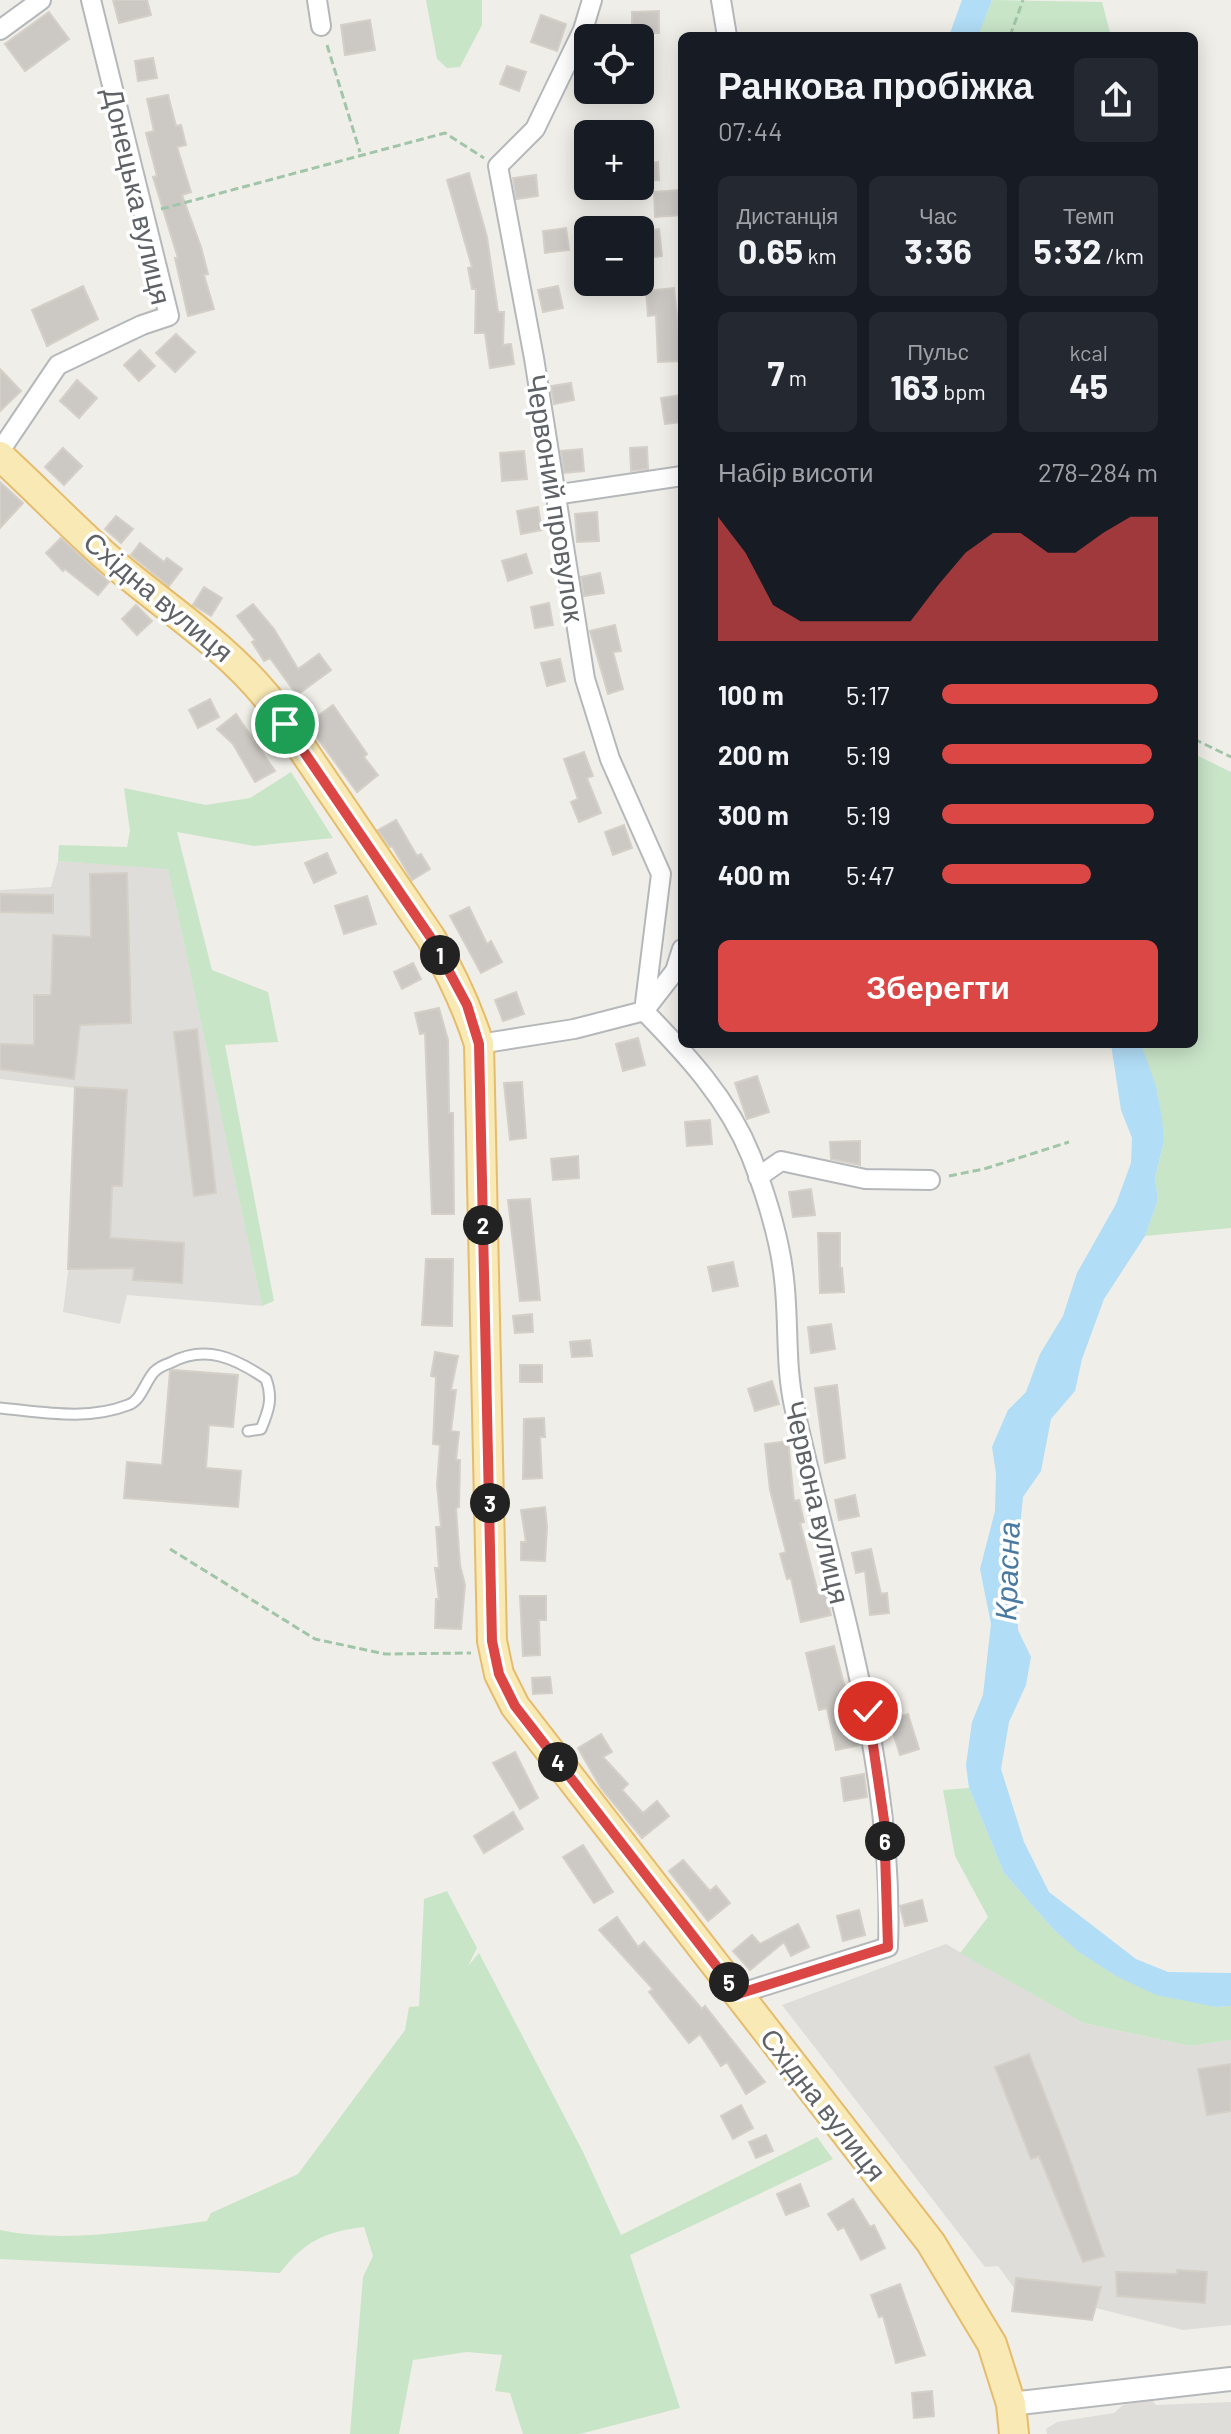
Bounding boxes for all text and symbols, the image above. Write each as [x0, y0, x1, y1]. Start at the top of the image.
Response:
map controls [574, 24, 654, 296]
button: locate [574, 24, 654, 104]
button: share [1074, 58, 1158, 142]
text: Ранкова пробіжка [718, 63, 1033, 106]
street label: Донецька вулиця [97, 84, 179, 308]
text: 07:44 [718, 115, 782, 146]
button: + [574, 120, 654, 200]
text: Дистанція [736, 202, 838, 228]
text: Час [919, 202, 957, 228]
text: Темп [1063, 202, 1114, 228]
button: − [574, 216, 654, 296]
text: 0.65 [738, 230, 803, 271]
text: 3:36 [904, 230, 972, 271]
text: 5:32 [1033, 230, 1102, 271]
text: km [803, 242, 837, 268]
text: /km [1102, 242, 1144, 268]
text: Пульс [907, 338, 969, 364]
text: kcal [1069, 339, 1108, 365]
text: 7 [768, 352, 784, 393]
text: m [784, 364, 807, 390]
text: 45 [1069, 365, 1108, 406]
text: 163 [890, 366, 939, 407]
street label: Червоний провулок [520, 372, 593, 625]
text: bpm [939, 378, 986, 404]
text: Набір висоти [718, 456, 874, 487]
text: 278–284 m [1038, 456, 1158, 487]
street label: Східна вулиця [78, 524, 240, 668]
text: 100 m [718, 679, 784, 710]
text: 5:17 [846, 679, 890, 710]
pin [251, 690, 319, 758]
icon: arrive [263, 702, 307, 746]
text: 200 m [718, 739, 789, 770]
text: 5:19 [846, 739, 891, 770]
text: 300 m [718, 799, 789, 830]
text: 5:19 [846, 799, 891, 830]
text: 400 m [718, 859, 790, 890]
text: 5:47 [846, 859, 894, 890]
pin: 1 [420, 935, 460, 975]
button: Зберегти [718, 940, 1158, 1032]
text: 1 [436, 942, 444, 968]
pin: 2 [463, 1205, 503, 1245]
text: 2 [477, 1212, 489, 1238]
street label: Червона вулиця [778, 1397, 858, 1607]
pin: 3 [470, 1483, 510, 1523]
text: 3 [484, 1490, 496, 1516]
water label: Красна [986, 1521, 1026, 1621]
pin [834, 1677, 902, 1745]
icon: check [846, 1689, 890, 1733]
pin: 4 [538, 1742, 578, 1782]
text: 4 [551, 1749, 565, 1775]
pin: 6 [865, 1821, 905, 1861]
text: 6 [879, 1828, 891, 1854]
pin: 5 [709, 1962, 749, 2002]
text: 5 [723, 1969, 735, 1995]
street label: Східна вулиця [754, 2021, 894, 2187]

